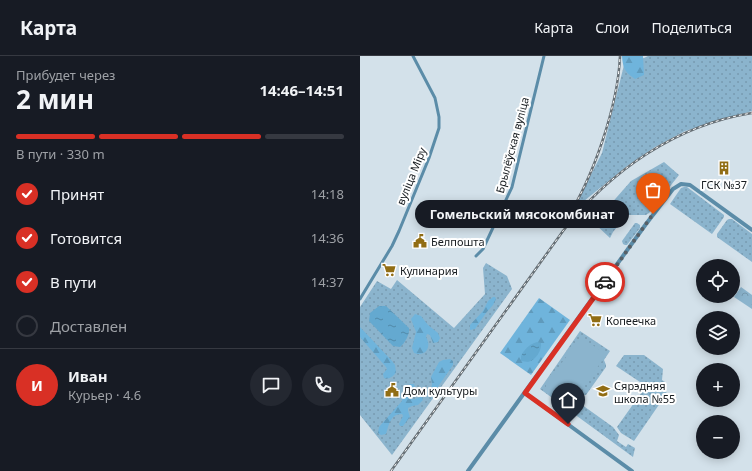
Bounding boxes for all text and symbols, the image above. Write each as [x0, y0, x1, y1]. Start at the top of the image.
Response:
text: Карта [20, 15, 77, 41]
text: Карта [534, 18, 573, 37]
text: Слои [595, 18, 629, 37]
text: Поделиться [651, 18, 732, 37]
text: Прибудет через [16, 66, 115, 84]
text: 14:46–14:51 [259, 80, 344, 100]
text: 2 мин [16, 81, 94, 117]
street label: Брылёўская вуліца [492, 95, 532, 195]
text: В пути · 330 m [16, 145, 105, 163]
street label: вуліца Міру [393, 145, 430, 207]
building icon: ГСК №37 [716, 160, 732, 176]
pin [636, 173, 670, 214]
place label: ГСК №37 [701, 177, 747, 192]
icon: bag [642, 179, 664, 201]
icon: check [16, 183, 38, 205]
text: Принят [50, 184, 104, 204]
text: 14:18 [311, 185, 344, 203]
callout: Гомельский мясокомбинат [415, 200, 629, 228]
text: Гомельский мясокомбинат [430, 205, 614, 223]
icon: check [16, 227, 38, 249]
text: Готовится [50, 228, 122, 248]
text: 14:36 [311, 229, 344, 247]
public building icon: Белпошта [412, 233, 428, 249]
place label: Белпошта [431, 234, 485, 249]
map controls [696, 259, 740, 459]
button: locate [696, 259, 740, 303]
supermarket icon: Кулинария [381, 262, 397, 278]
courier [585, 262, 625, 302]
place label: Кулинария [400, 263, 458, 278]
icon: check [16, 271, 38, 293]
icon: car [594, 271, 616, 293]
text: В пути [50, 272, 97, 292]
text: 14:37 [311, 273, 344, 291]
button: layers [696, 311, 740, 355]
supermarket icon: Копеечка [587, 312, 603, 328]
place label: Копеечка [606, 313, 656, 328]
text: Доставлен [50, 316, 127, 336]
button: + [696, 363, 740, 407]
button: chat [250, 364, 292, 406]
button: phone [302, 364, 344, 406]
text: Иван [68, 366, 108, 386]
text: И [31, 375, 43, 395]
place label: Сярэдняя школа №55 [614, 378, 675, 406]
public building icon: Дом культуры [384, 382, 400, 398]
place label: Дом культуры [403, 383, 477, 398]
pin [551, 383, 585, 424]
school or university icon: Сярэдняя школа №55 [595, 383, 611, 399]
text: Курьер · 4.6 [68, 386, 141, 404]
icon: home [557, 389, 579, 411]
button: − [696, 415, 740, 459]

